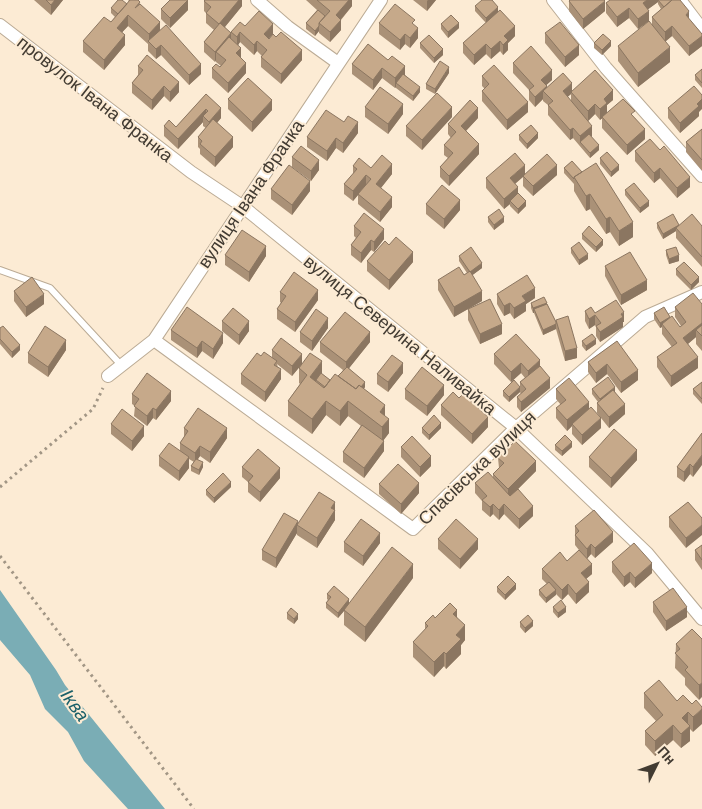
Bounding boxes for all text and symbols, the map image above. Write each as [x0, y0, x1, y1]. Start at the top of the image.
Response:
street label: провулок Івана Франка [12, 30, 179, 168]
street label: вулиця Івана Франка [192, 114, 310, 273]
street label: вулиця Северина Наливайка [299, 250, 502, 421]
street label: Спасівська вулиця [413, 406, 541, 530]
water label: Іква [55, 684, 95, 726]
north arrow [632, 739, 682, 789]
text: Пн [654, 742, 680, 768]

